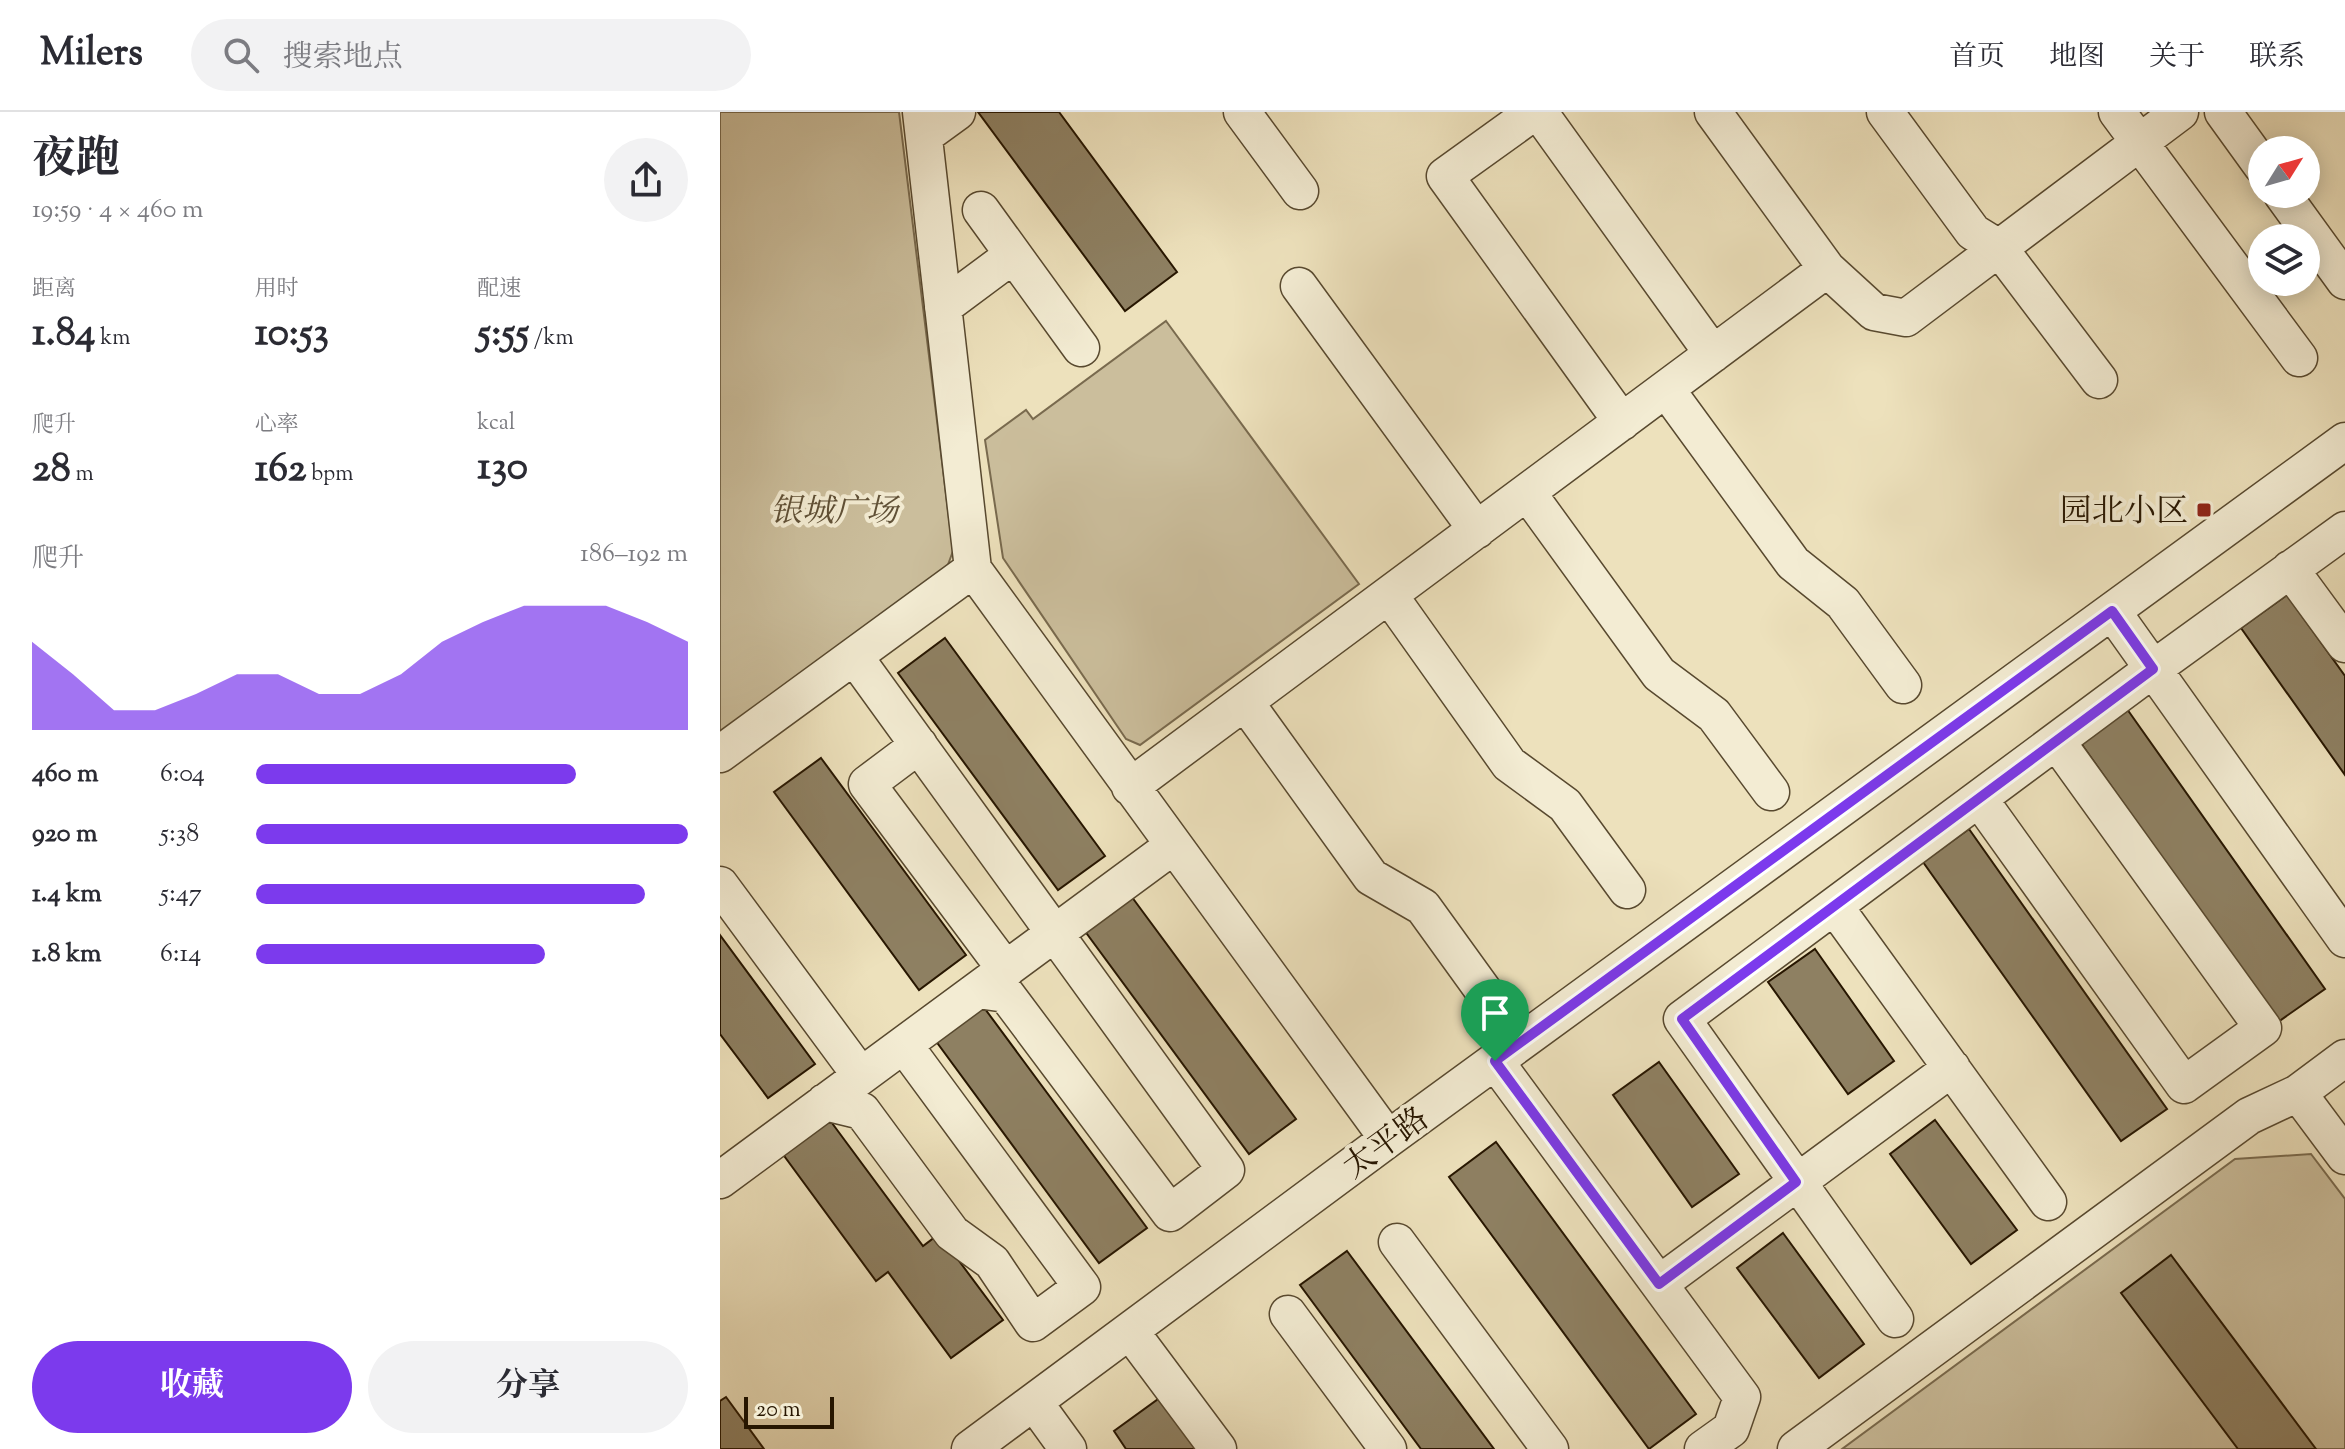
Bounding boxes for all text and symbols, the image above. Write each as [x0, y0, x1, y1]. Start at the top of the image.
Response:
search box [191, 19, 751, 91]
text: Milers [40, 28, 143, 82]
icon: search [219, 33, 263, 77]
text: 搜索地点 [283, 37, 403, 80]
text: 首页 [1949, 38, 2005, 78]
text: 地图 [2049, 38, 2105, 78]
text: 关于 [2149, 38, 2205, 78]
text: 联系 [2249, 38, 2305, 78]
text: 夜跑 [32, 130, 120, 193]
north arrow [2248, 136, 2320, 208]
map controls [2248, 136, 2320, 296]
button: share [604, 138, 688, 222]
text: 19:59 · 4 × 460 m [32, 192, 204, 229]
button: layers [2248, 224, 2320, 296]
text: 距离 [32, 274, 76, 306]
text: 用时 [255, 274, 299, 306]
text: 配速 [477, 274, 521, 306]
text: 1.84 [32, 306, 95, 363]
text: 10:53 [255, 306, 329, 363]
text: 5:55 [477, 306, 529, 363]
text: km [95, 323, 130, 355]
text: /km [529, 323, 574, 355]
text: kcal [477, 408, 515, 440]
text: 爬升 [32, 410, 76, 442]
text: 心率 [255, 410, 299, 442]
text: 130 [477, 440, 528, 497]
text: 28 [32, 442, 71, 499]
text: 162 [255, 442, 306, 499]
text: m [71, 459, 94, 491]
text: bpm [306, 459, 353, 491]
park label: 银城广场 [770, 490, 901, 536]
place label: 园北小区 [2060, 490, 2188, 536]
marker: 园北小区 [2195, 501, 2213, 519]
text: 186–192 m [580, 536, 688, 573]
text: 爬升 [32, 541, 84, 578]
text: 460 m [32, 756, 99, 793]
text: 6:04 [160, 756, 205, 793]
text: 920 m [32, 816, 98, 853]
text: 5:38 [160, 816, 199, 853]
text: 1.4 km [32, 876, 102, 913]
text: 5:47 [160, 876, 202, 913]
text: 1.8 km [32, 936, 102, 973]
text: 6:14 [160, 936, 201, 973]
pin [1461, 979, 1529, 1061]
icon: arrive [1473, 991, 1517, 1035]
street label: 太平路 [1334, 1098, 1439, 1191]
button: 收藏 [32, 1341, 352, 1433]
button: 分享 [368, 1341, 688, 1433]
scale bar [744, 1393, 834, 1429]
text: 20 m [756, 1395, 801, 1427]

